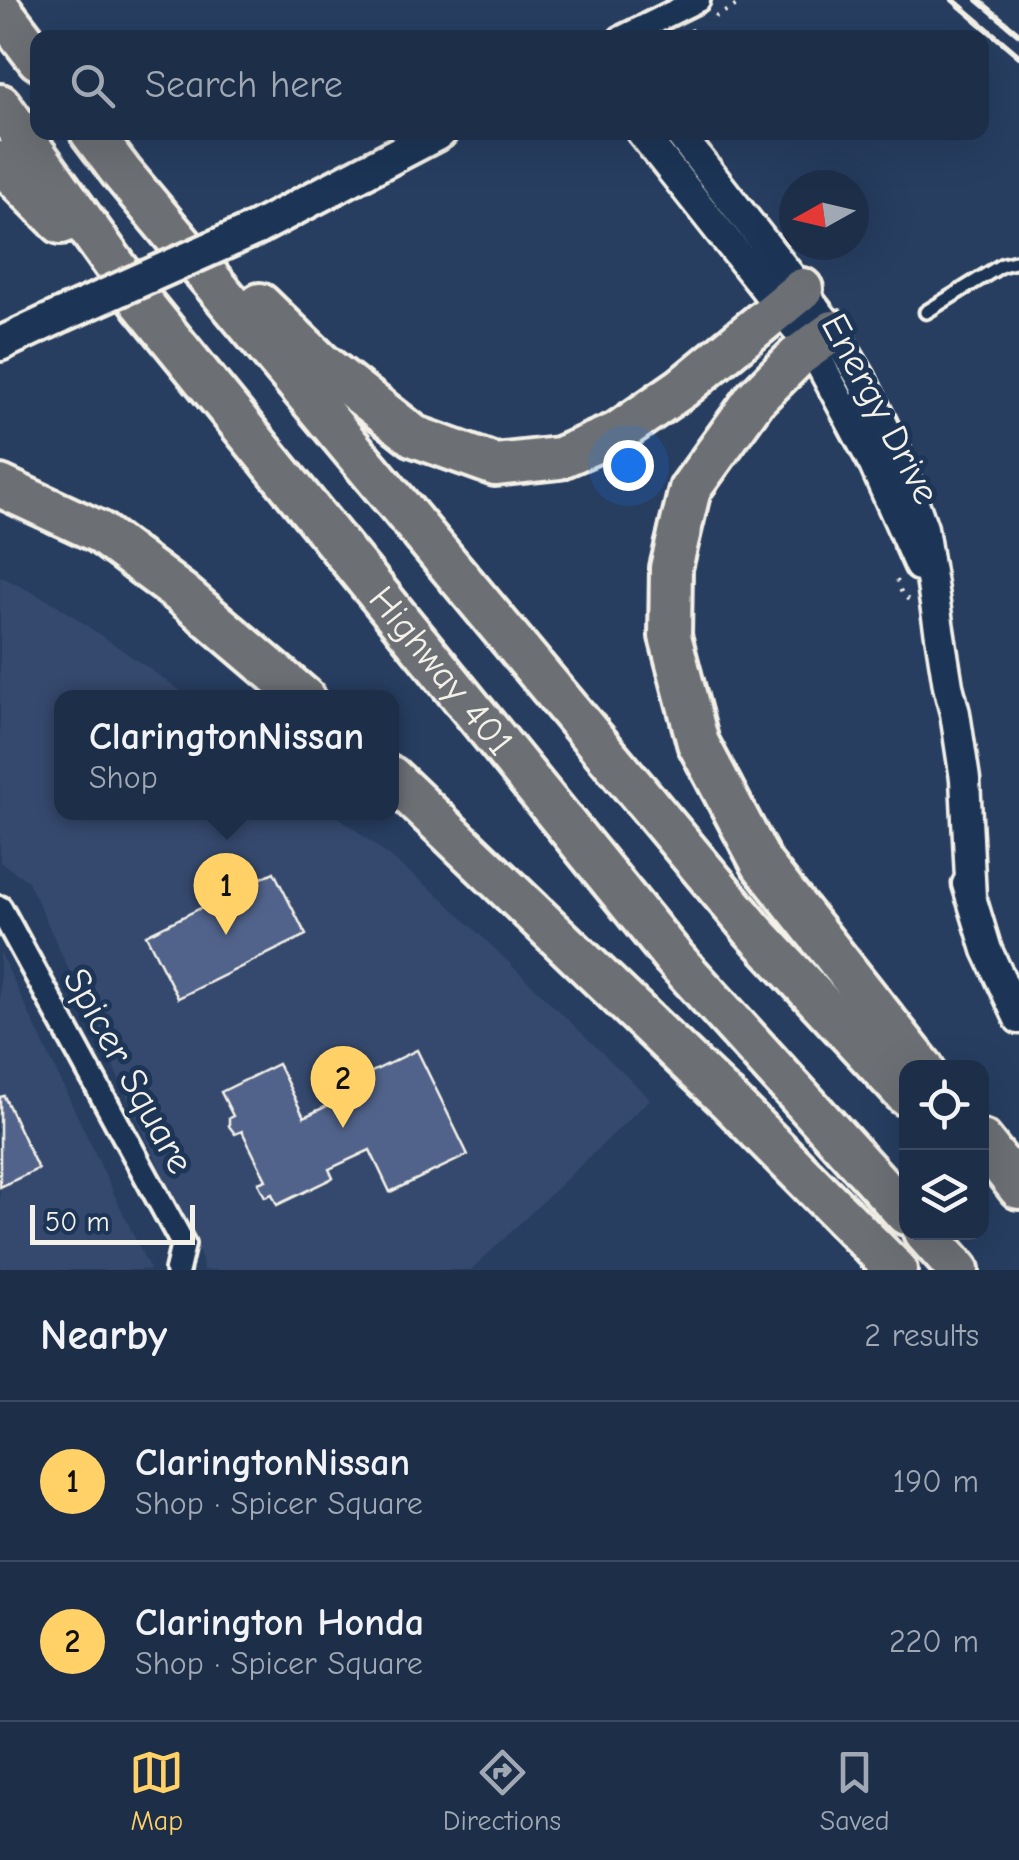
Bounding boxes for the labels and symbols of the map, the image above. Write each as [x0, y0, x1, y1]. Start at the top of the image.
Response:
north arrow [779, 170, 869, 260]
street label: Energy Drive [812, 307, 948, 511]
your location [603, 440, 654, 491]
street label: Highway 401 [359, 578, 523, 764]
pin: 1 [194, 852, 258, 935]
street label: Spicer Square [54, 961, 202, 1181]
pin: 2 [310, 1046, 376, 1128]
scale bar [30, 1200, 195, 1244]

